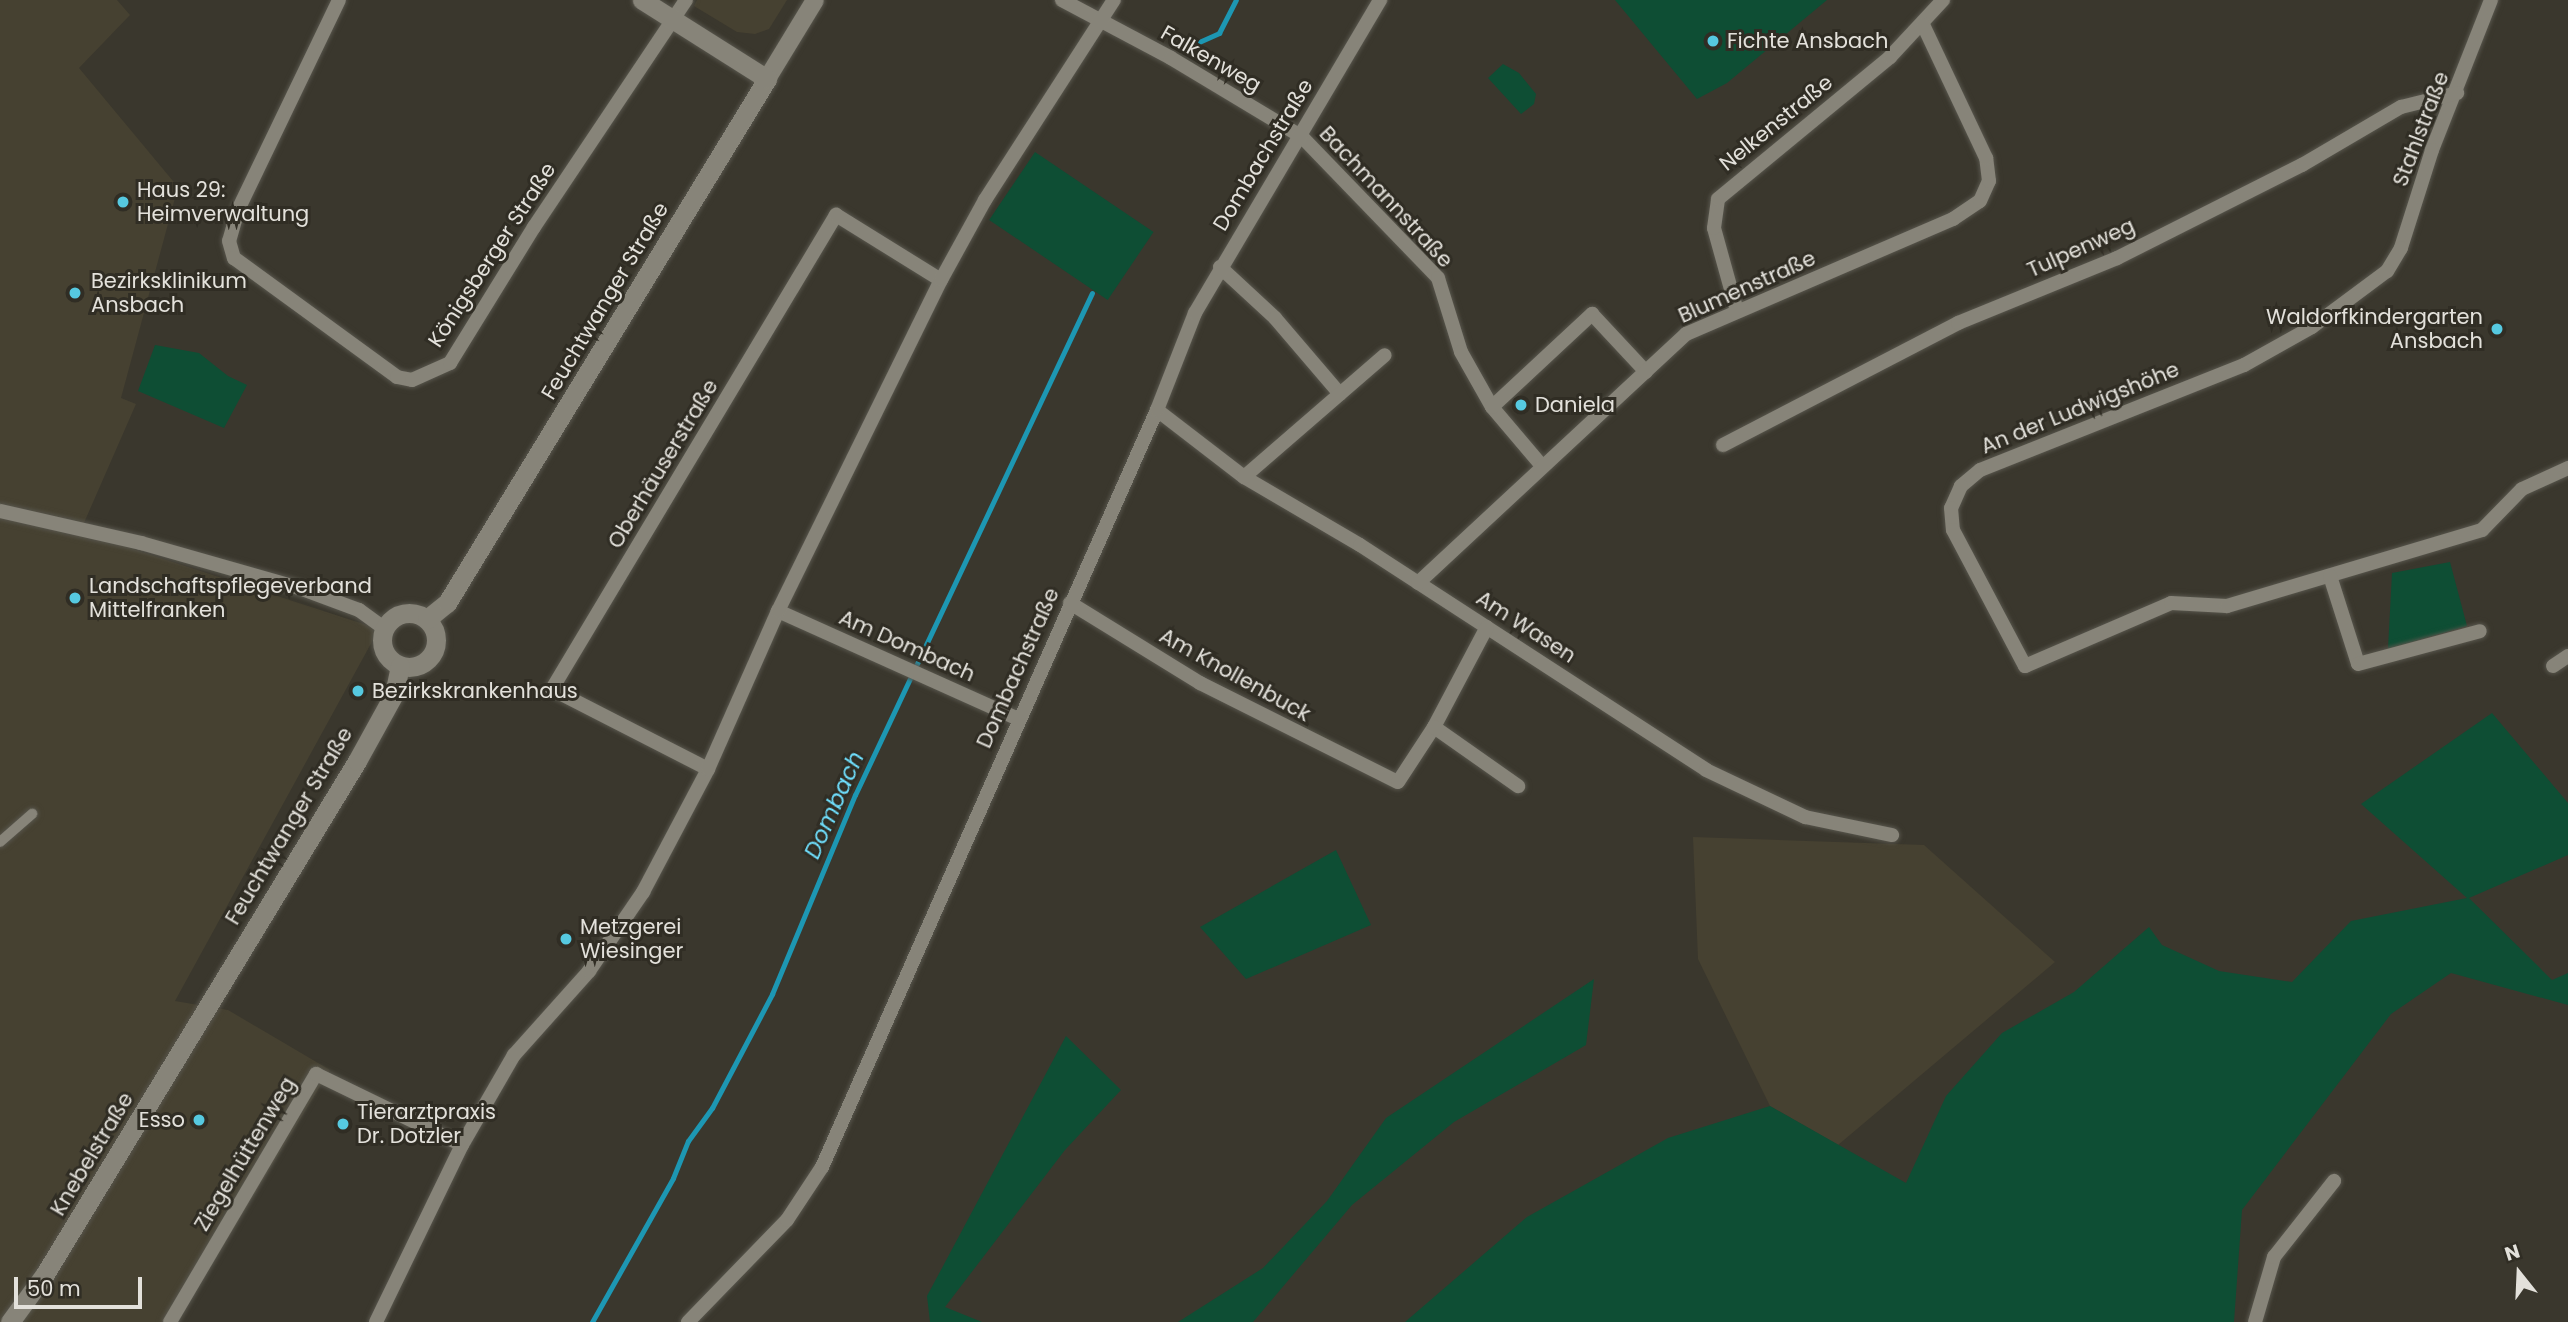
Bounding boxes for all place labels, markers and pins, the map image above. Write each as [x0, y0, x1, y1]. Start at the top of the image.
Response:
place label: Fichte Ansbach [1727, 28, 1888, 54]
marker: Fichte Ansbach [1705, 33, 1721, 49]
place label: Haus 29: Heimverwaltung [137, 177, 309, 227]
marker: Haus 29: Heimverwaltung [115, 194, 131, 210]
place label: Bezirksklinikum Ansbach [91, 268, 247, 318]
marker: Bezirksklinikum Ansbach [65, 283, 85, 303]
place label: Waldorfkindergarten Ansbach [2266, 304, 2483, 354]
marker: Waldorfkindergarten Ansbach [2489, 321, 2505, 337]
place label: Daniela [1535, 392, 1615, 418]
marker: Daniela [1513, 397, 1529, 413]
place label: Landschaftspflegeverband Mittelfranken [89, 573, 372, 623]
marker: Landschaftspflegeverband Mittelfranken [67, 590, 83, 606]
place label: Bezirkskrankenhaus [372, 678, 578, 704]
marker: Bezirkskrankenhaus [350, 683, 366, 699]
place label: Metzgerei Wiesinger [580, 914, 683, 964]
marker: Metzgerei Wiesinger [558, 931, 574, 947]
place label: Tierarztpraxis Dr. Dotzler [357, 1099, 496, 1149]
place label: Esso [139, 1107, 185, 1133]
marker: Esso [191, 1112, 207, 1128]
marker: Tierarztpraxis Dr. Dotzler [335, 1116, 351, 1132]

